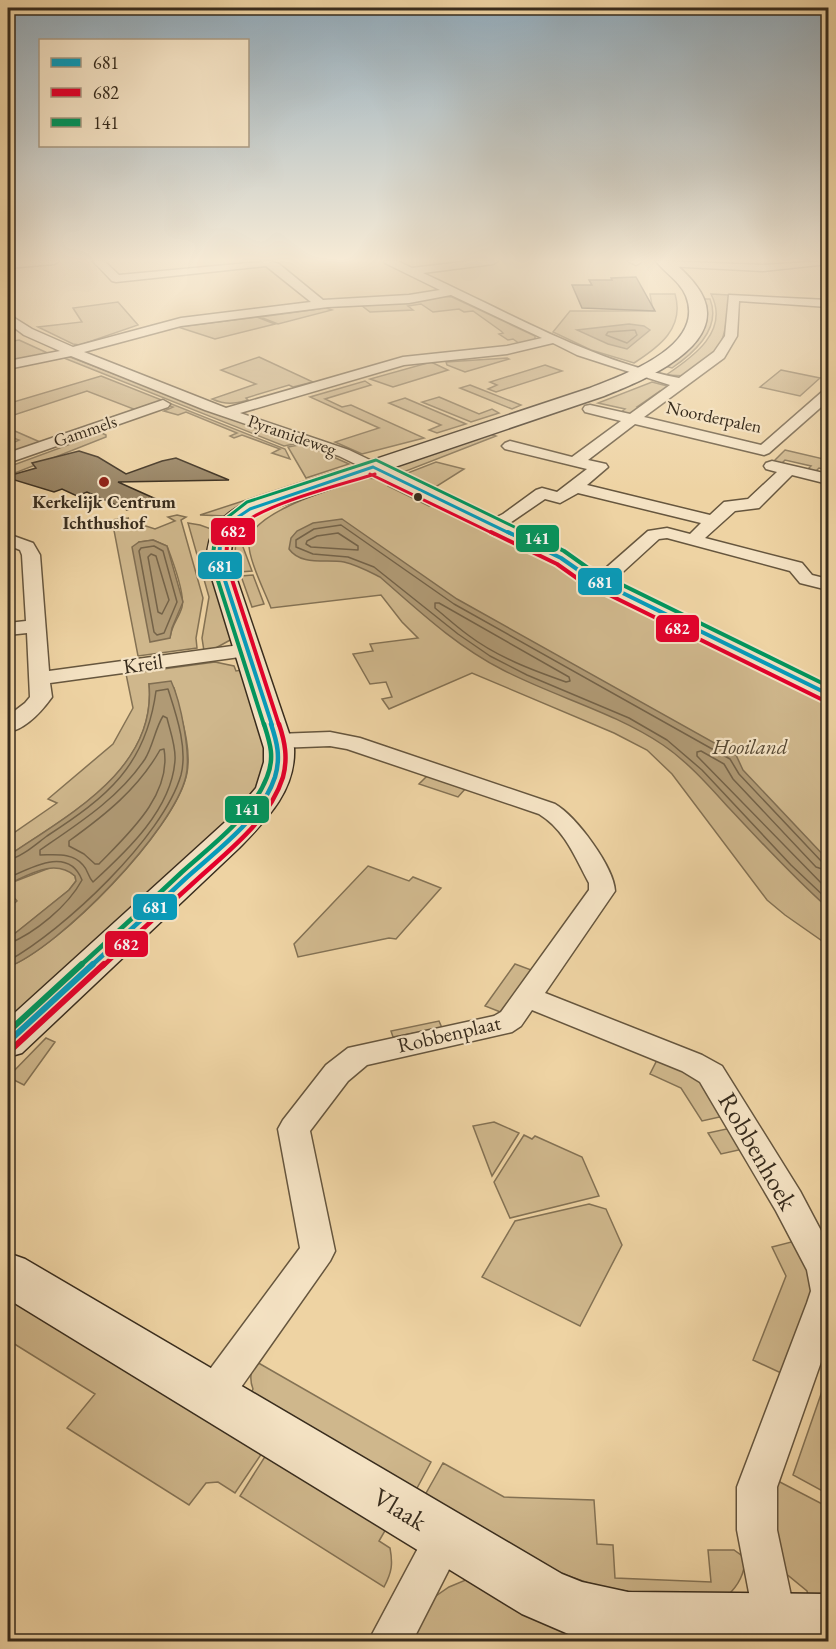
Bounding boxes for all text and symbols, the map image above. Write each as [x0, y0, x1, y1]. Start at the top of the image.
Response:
legend [39, 39, 249, 147]
text: 681 [93, 51, 119, 74]
text: 682 [93, 81, 119, 104]
text: 141 [93, 111, 119, 134]
street label: Noorderpalen [664, 395, 765, 438]
street label: Gammels [50, 409, 120, 452]
street label: Pyramideweg [245, 409, 340, 460]
marker: Kerkelijk Centrum Ichthushof [97, 475, 111, 489]
place label: Kerkelijk Centrum Ichthushof [32, 490, 176, 534]
unlabelled marker [412, 491, 424, 503]
line badge: 682 [210, 517, 256, 546]
text: 682 [220, 521, 246, 542]
line badge: 141 [515, 524, 560, 553]
text: 141 [524, 528, 550, 549]
line badge: 681 [197, 551, 243, 580]
text: 681 [207, 556, 233, 577]
line badge: 681 [577, 567, 623, 596]
text: 681 [587, 572, 613, 593]
line badge: 682 [655, 614, 700, 643]
text: 682 [664, 618, 690, 639]
street label: Kreil [121, 647, 164, 680]
park label: Hooiland [711, 733, 788, 760]
line badge: 141 [224, 795, 270, 824]
text: 141 [234, 799, 260, 820]
line badge: 681 [132, 893, 178, 921]
text: 681 [142, 897, 168, 918]
line badge: 682 [104, 930, 149, 958]
text: 682 [113, 934, 139, 955]
street label: Robbenplaat [395, 1008, 504, 1059]
street label: Robbenhoek [711, 1086, 806, 1217]
street label: Vlaak [367, 1480, 434, 1539]

